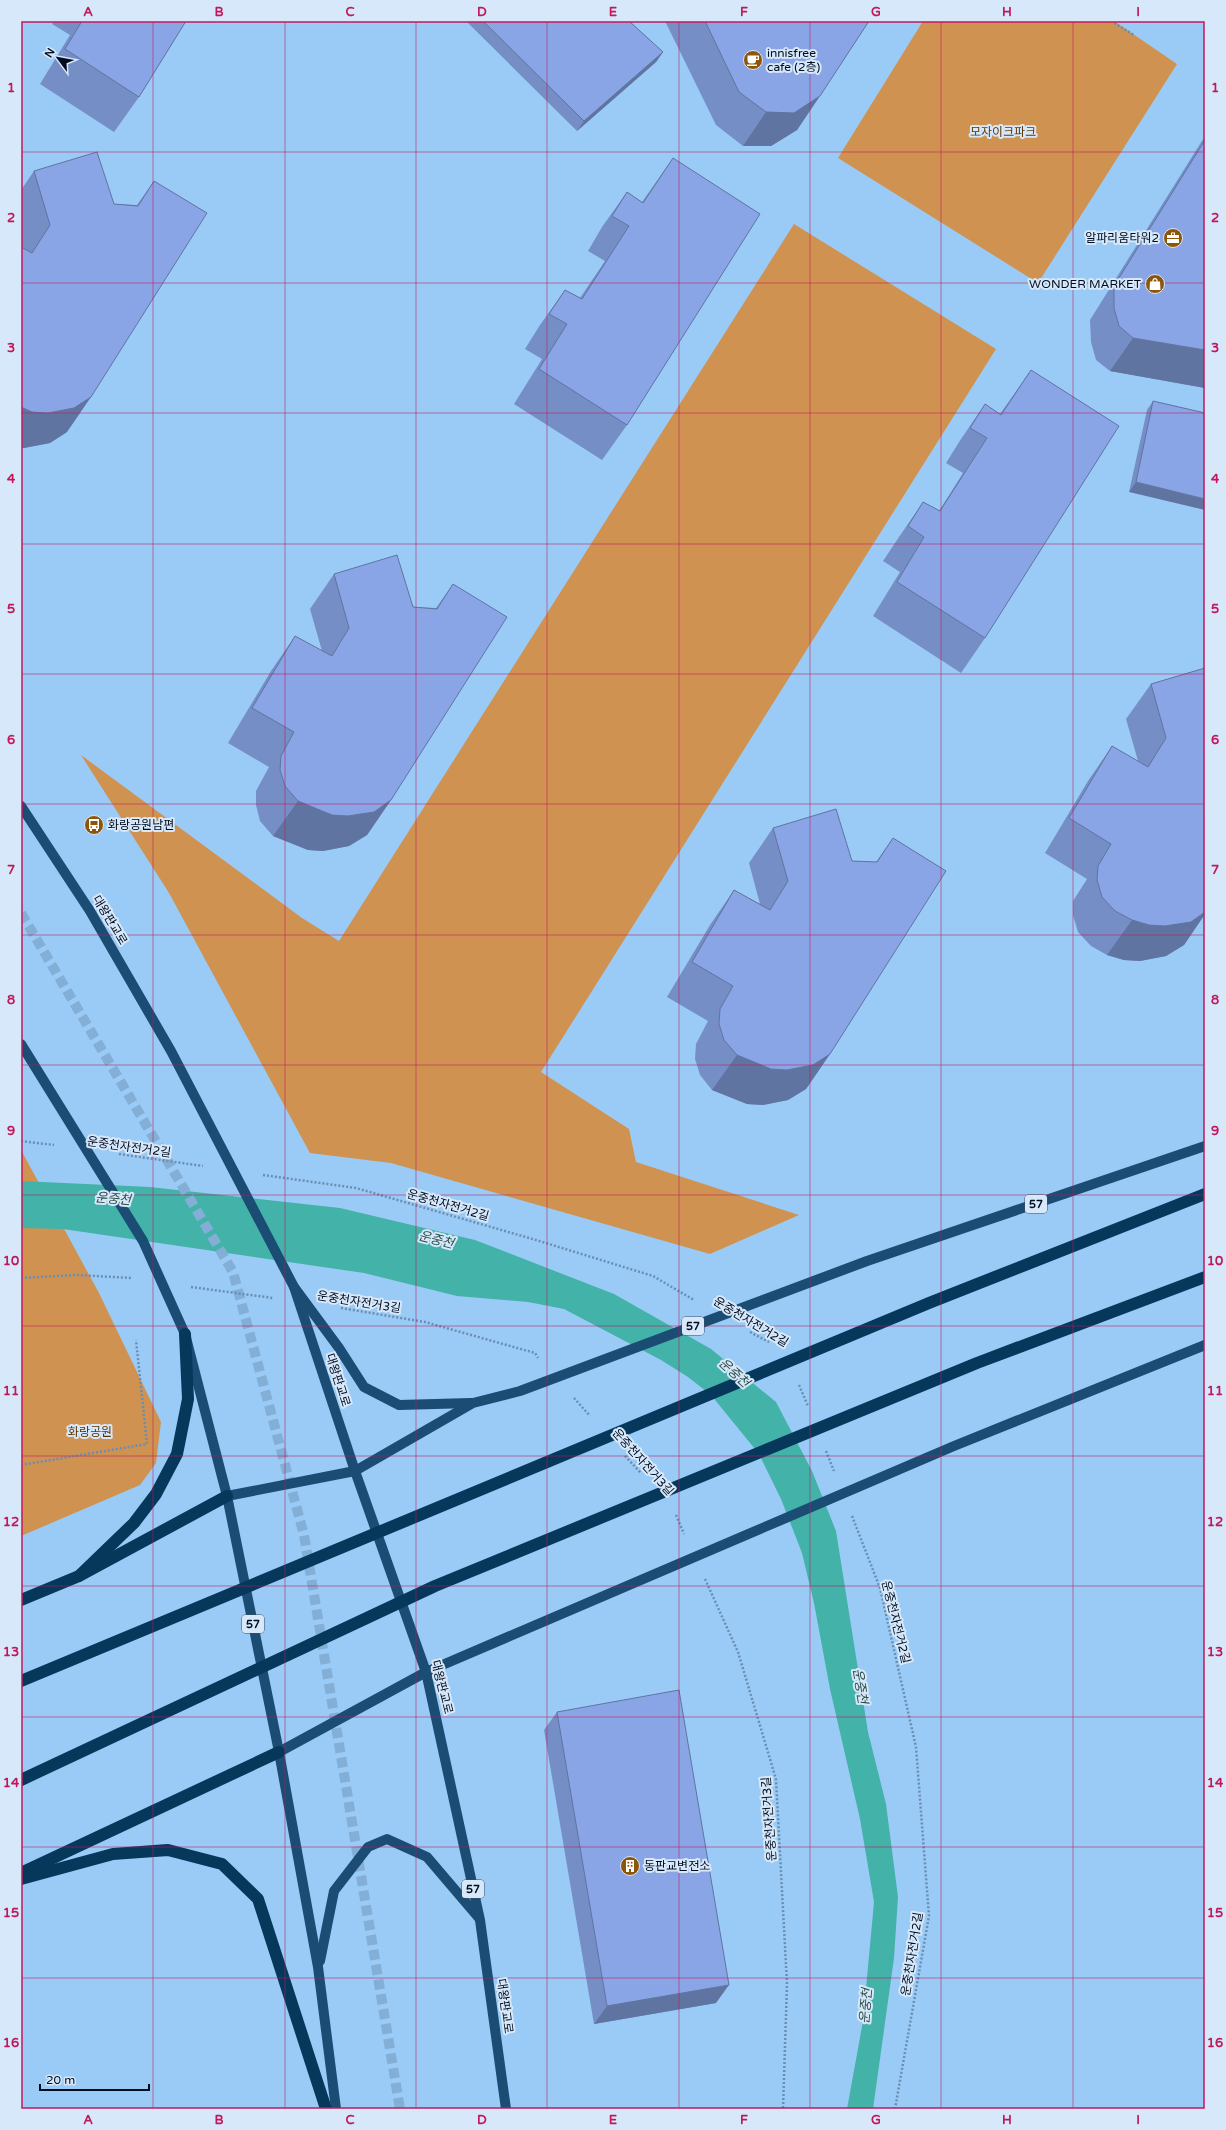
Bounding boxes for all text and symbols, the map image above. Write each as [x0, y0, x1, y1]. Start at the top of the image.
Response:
text: A [83, 4, 93, 20]
text: B [214, 4, 224, 20]
text: C [345, 4, 355, 20]
text: D [477, 4, 487, 20]
text: E [609, 4, 617, 20]
text: F [740, 4, 748, 20]
text: G [871, 4, 881, 20]
text: H [1002, 4, 1012, 20]
text: I [1136, 4, 1140, 20]
north arrow [38, 38, 78, 78]
text: N [42, 46, 58, 60]
place label: innisfree cafe (2층) [767, 46, 820, 74]
cafe icon: innisfree cafe (2층) [742, 49, 764, 71]
text: 1 [7, 80, 15, 96]
text: 1 [1211, 80, 1219, 96]
park label: 모자이크파크 [970, 125, 1036, 139]
text: 2 [7, 210, 15, 226]
text: 2 [1211, 210, 1219, 226]
office icon: 알파리움타워2 [1162, 227, 1184, 249]
place label: 알파리움타워2 [1085, 231, 1159, 245]
shop icon: WONDER MARKET [1144, 273, 1166, 295]
place label: WONDER MARKET [1029, 277, 1142, 291]
text: 3 [7, 340, 15, 356]
text: 3 [1211, 340, 1219, 356]
text: 4 [7, 471, 16, 487]
text: 4 [1211, 471, 1220, 487]
text: 5 [7, 601, 15, 617]
text: 5 [1211, 601, 1219, 617]
text: 6 [7, 732, 15, 748]
text: 6 [1211, 732, 1219, 748]
bus stop icon: 화랑공원남편 [83, 814, 105, 836]
place label: 화랑공원남편 [108, 818, 174, 832]
text: 7 [7, 862, 15, 878]
text: 7 [1211, 862, 1219, 878]
street label: 대왕판교로 [90, 893, 130, 947]
text: 8 [7, 992, 15, 1008]
text: 8 [1211, 992, 1219, 1008]
text: 9 [7, 1123, 15, 1139]
text: 9 [1211, 1123, 1219, 1139]
street label: 운중천자전거2길 [86, 1134, 172, 1160]
street label: 운중천자전거2길 [405, 1187, 491, 1223]
water label: 운중천 [94, 1189, 133, 1209]
road number: 57 [1025, 1195, 1047, 1213]
water label: 운중천 [417, 1228, 456, 1252]
text: 10 [3, 1253, 19, 1269]
text: 10 [1207, 1253, 1223, 1269]
street label: 운중천자전거3길 [316, 1288, 402, 1316]
street label: 운중천자전거2길 [711, 1294, 791, 1350]
road number: 57 [682, 1317, 704, 1335]
street label: 대왕판교로 [323, 1352, 353, 1408]
water label: 운중천 [715, 1355, 753, 1392]
text: 11 [3, 1383, 19, 1399]
text: 11 [1207, 1383, 1223, 1399]
park label: 화랑공원 [68, 1425, 112, 1439]
street label: 운중천자전거3길 [609, 1426, 677, 1498]
text: 12 [3, 1514, 19, 1530]
text: 12 [1207, 1514, 1223, 1530]
street label: 운중천자전거2길 [879, 1579, 913, 1665]
road number: 57 [242, 1615, 264, 1633]
text: 13 [3, 1644, 19, 1660]
text: 13 [1207, 1644, 1223, 1660]
street label: 대왕판교로 [429, 1659, 455, 1715]
water label: 운중천 [849, 1667, 871, 1706]
text: 14 [3, 1775, 20, 1791]
text: 14 [1207, 1775, 1224, 1791]
street label: 운중천자전거3길 [759, 1776, 779, 1862]
building icon: 동판교변전소 [619, 1855, 641, 1877]
place label: 동판교변전소 [644, 1859, 710, 1873]
road number: 57 [462, 1880, 484, 1898]
text: 15 [3, 1905, 19, 1921]
text: 15 [1207, 1905, 1223, 1921]
street label: 운중천자전거2길 [898, 1911, 926, 1997]
street label: 대왕판교로 [494, 1978, 516, 2034]
water label: 운중천 [856, 1986, 876, 2025]
text: 16 [3, 2035, 19, 2051]
text: 16 [1207, 2035, 1223, 2051]
scale bar [40, 2066, 149, 2092]
text: 20 m [46, 2073, 75, 2087]
text: A [83, 2112, 93, 2128]
text: B [214, 2112, 224, 2128]
text: C [345, 2112, 355, 2128]
text: D [477, 2112, 487, 2128]
text: E [609, 2112, 617, 2128]
text: F [740, 2112, 748, 2128]
text: G [871, 2112, 881, 2128]
text: H [1002, 2112, 1012, 2128]
text: I [1136, 2112, 1140, 2128]

